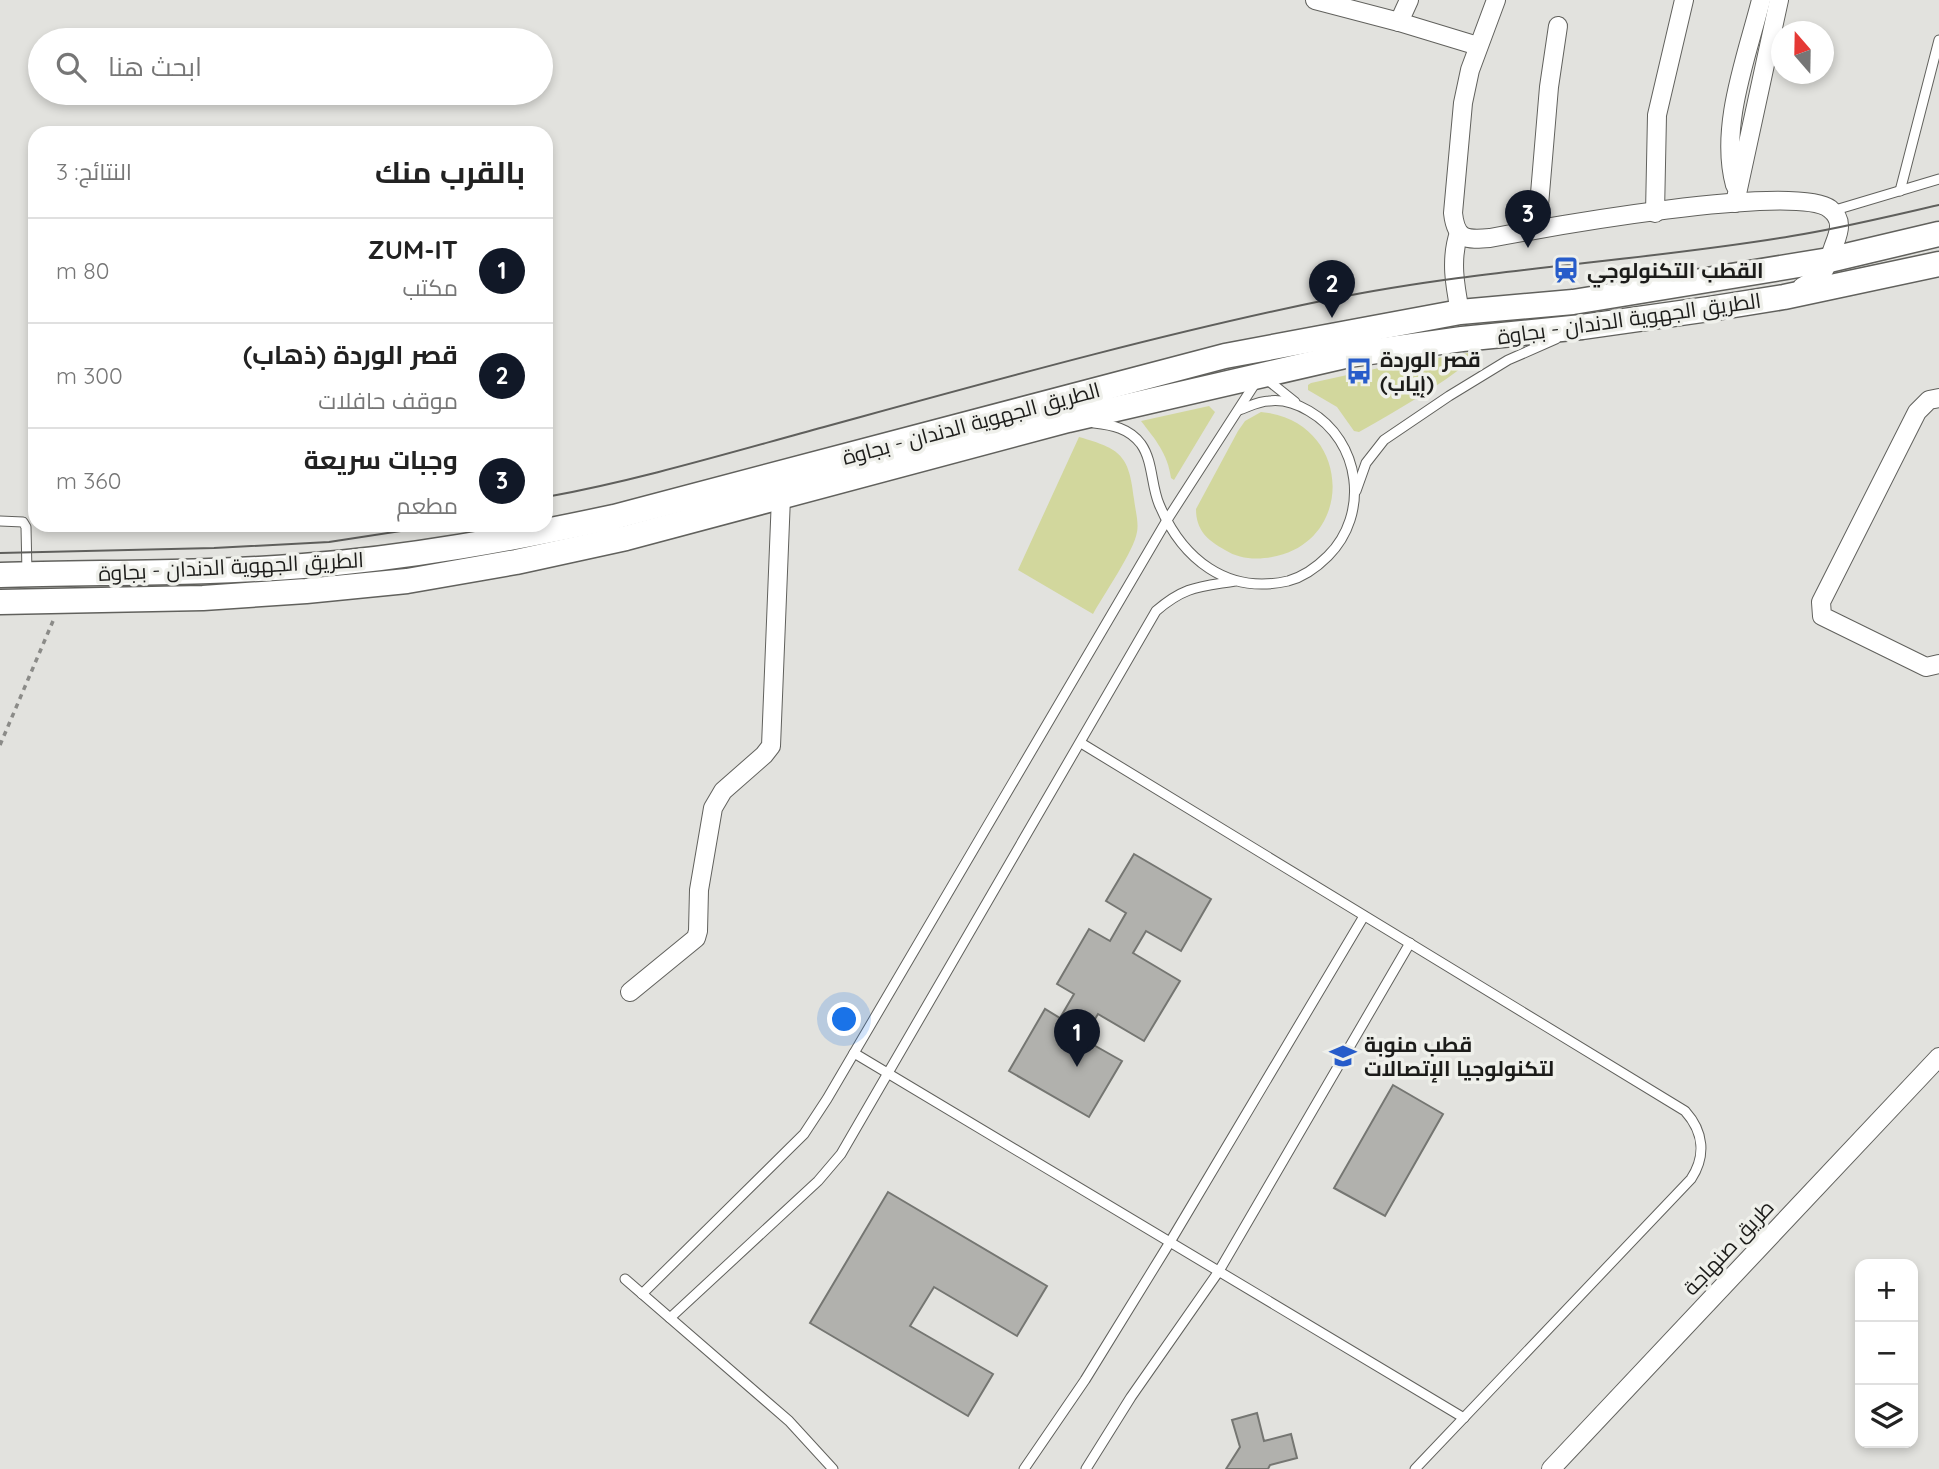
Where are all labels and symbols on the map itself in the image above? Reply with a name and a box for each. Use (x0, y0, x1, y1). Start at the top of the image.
north arrow (1771, 21, 1834, 84)
pin: 3 (1505, 190, 1551, 248)
station icon: القطب التكنولوجي (1551, 255, 1581, 285)
place label: القطب التكنولوجي (1587, 257, 1764, 288)
pin: 2 (1309, 260, 1355, 318)
street label: الطريق الجهوية الدندان - بجاوة (1496, 287, 1763, 350)
place label: قصر الوردة (إياب) (1380, 346, 1481, 398)
bus stop icon: قصر الوردة (إياب) (1344, 356, 1374, 386)
street label: الطريق الجهوية الدندان - بجاوة (839, 376, 1103, 471)
street label: الطريق الجهوية الدندان - بجاوة (98, 546, 364, 587)
your location (827, 1002, 861, 1036)
pin: 1 (1054, 1009, 1100, 1067)
place label: قطب منوبة لتكنولوجيا الإتصالات (1364, 1031, 1554, 1083)
school or university icon: قطب منوبة لتكنولوجيا الإتصالات (1328, 1041, 1358, 1071)
street label: طريق صنهاجة (1677, 1194, 1779, 1301)

